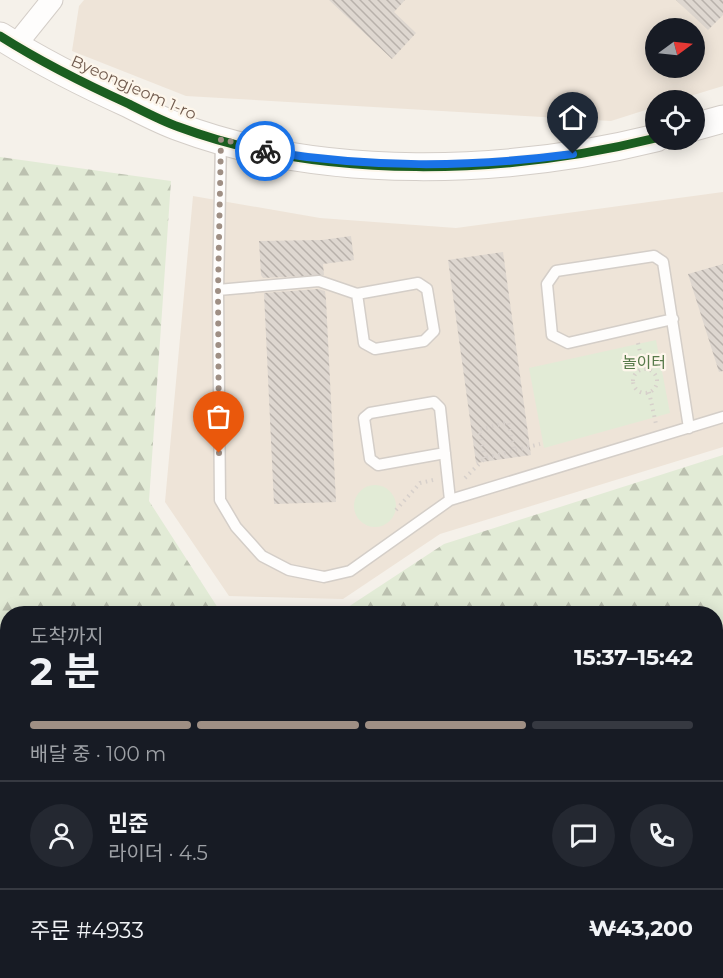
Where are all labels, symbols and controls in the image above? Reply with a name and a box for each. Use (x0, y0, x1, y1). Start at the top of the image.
north arrow (645, 18, 705, 78)
map controls (645, 18, 705, 150)
street label: Byeongjeom 1-ro (68, 51, 199, 124)
button: locate (645, 90, 705, 150)
pin (547, 92, 598, 154)
icon: home (556, 101, 589, 134)
courier (235, 121, 295, 181)
icon: bike (249, 135, 282, 168)
park label: 놀이터 (622, 353, 666, 372)
pin (193, 391, 244, 453)
icon: bag (202, 400, 235, 433)
text: 도착까지 (30, 624, 104, 648)
text: 15:37–15:42 (574, 644, 693, 671)
text: 2 분 (30, 647, 100, 695)
text: 배달 중 · 100 m (30, 742, 166, 766)
button: person (30, 804, 93, 867)
button: chat (552, 804, 615, 867)
button: phone (630, 804, 693, 867)
text: 민준 (108, 810, 148, 837)
text: 라이더 · 4.5 (108, 841, 208, 865)
text: ₩43,200 (589, 915, 693, 942)
text: 주문 #4933 (30, 917, 144, 944)

